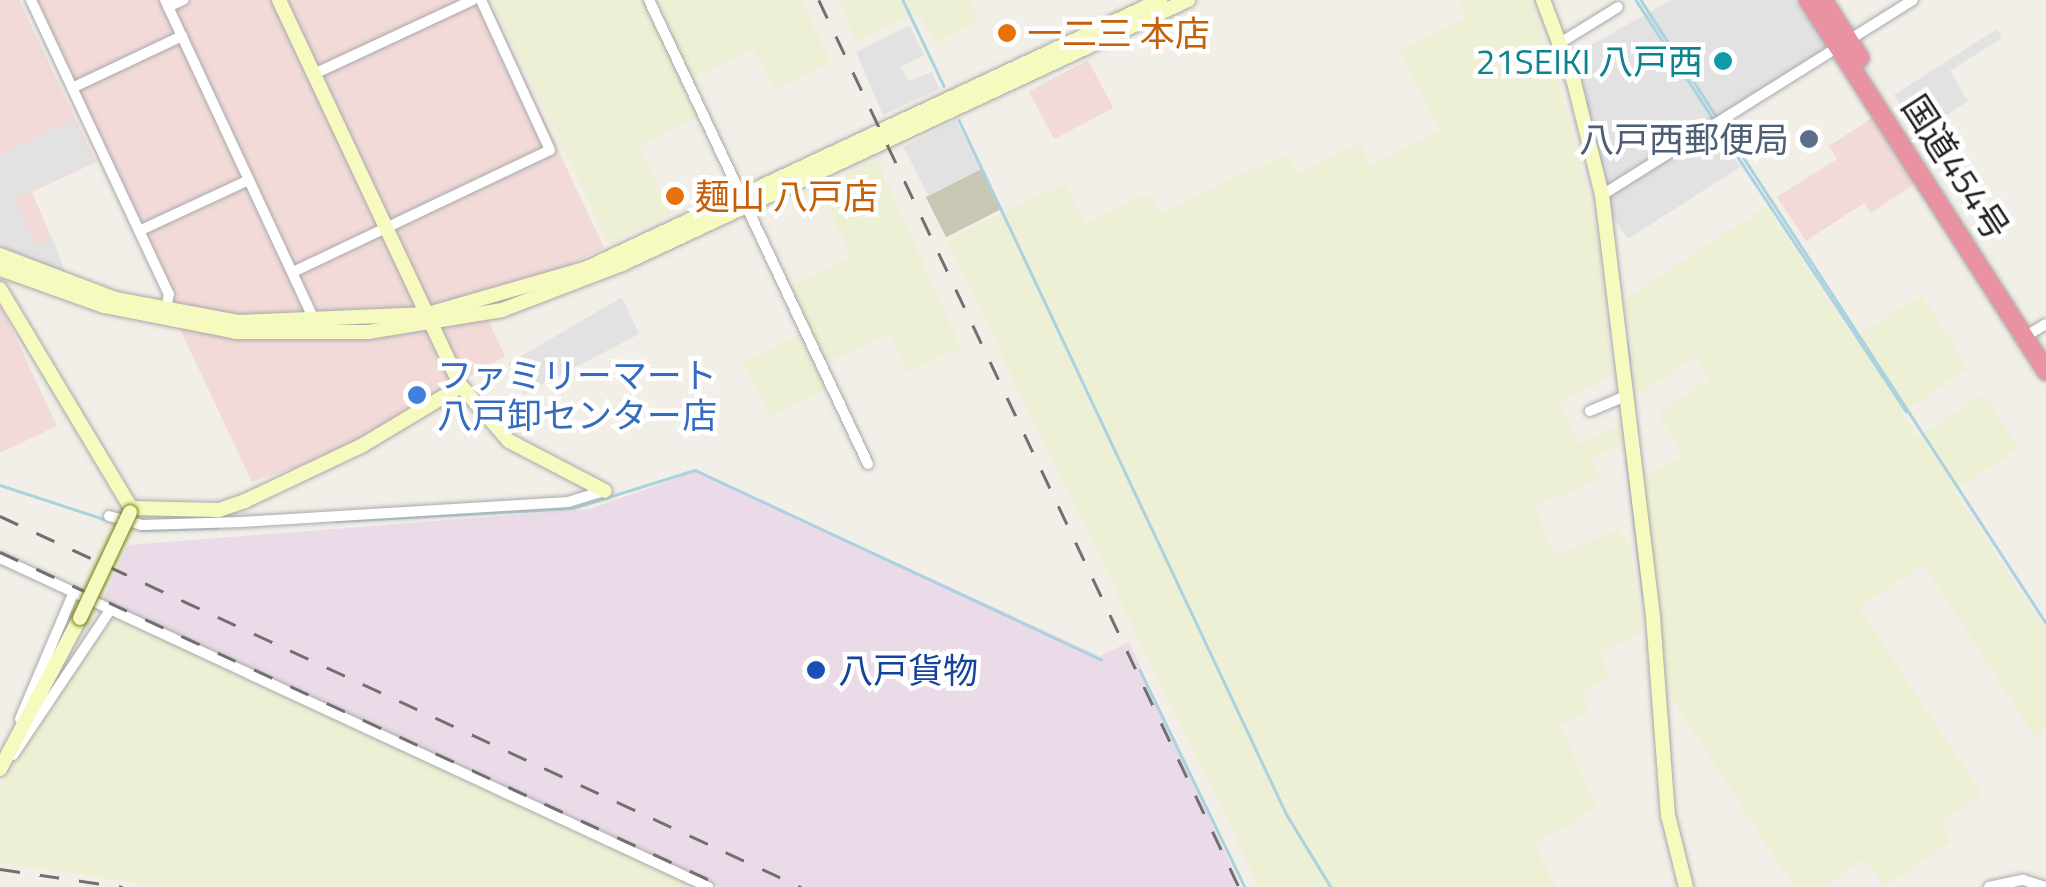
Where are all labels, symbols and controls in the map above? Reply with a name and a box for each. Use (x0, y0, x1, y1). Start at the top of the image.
place label: 一二三 本店 (1027, 12, 1210, 54)
marker: 一二三 本店 (996, 22, 1018, 44)
place label: 21SEIKI 八戸西 (1476, 40, 1703, 82)
marker: 21SEIKI 八戸西 (1712, 50, 1734, 72)
street label: 国道454号 (1894, 87, 2018, 247)
place label: 八戸西郵便局 (1579, 118, 1789, 160)
marker: 八戸西郵便局 (1798, 128, 1820, 150)
place label: 麺山 八戸店 (695, 175, 878, 217)
marker: 麺山 八戸店 (664, 185, 686, 207)
place label: ファミリーマート 八戸卸センター店 (437, 354, 717, 436)
marker: ファミリーマート 八戸卸センター店 (406, 384, 428, 406)
place label: 八戸貨物 (838, 649, 978, 691)
marker: 八戸貨物 (803, 657, 829, 683)

